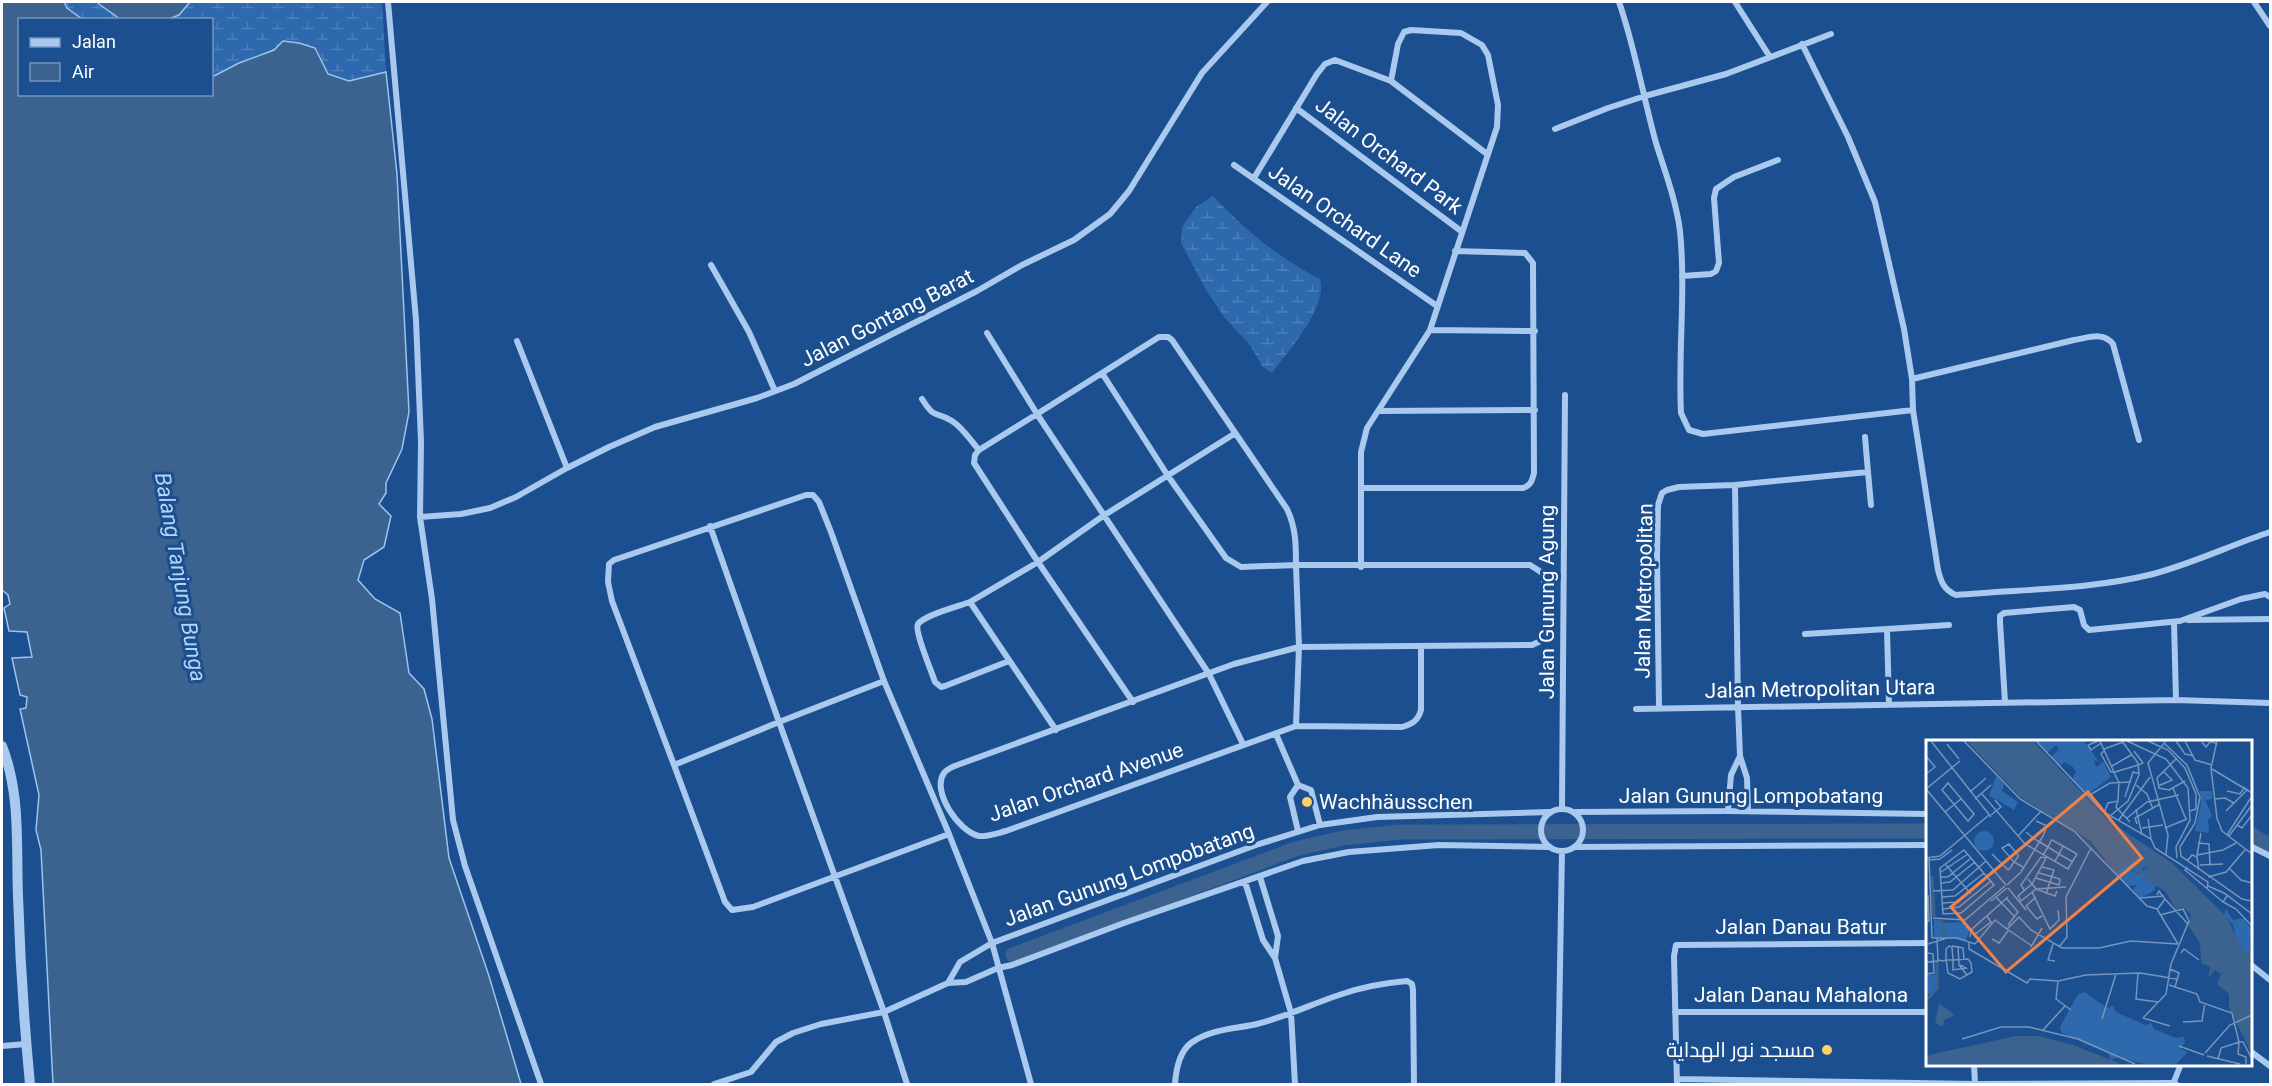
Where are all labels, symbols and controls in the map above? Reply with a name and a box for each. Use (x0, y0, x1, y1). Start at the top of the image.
legend (18, 18, 213, 96)
text: Jalan (72, 31, 116, 52)
text: Air (72, 61, 94, 82)
street label: Jalan Orchard Park (1311, 93, 1468, 219)
street label: Jalan Orchard Lane (1264, 159, 1426, 283)
street label: Jalan Gontang Barat (797, 264, 977, 372)
water label: Balang Tanjung Bunga (150, 471, 211, 684)
street label: Jalan Metropolitan (1630, 503, 1658, 679)
street label: Jalan Gunung Agung (1535, 505, 1559, 699)
street label: Jalan Metropolitan Utara (1704, 675, 1936, 703)
street label: Jalan Orchard Avenue (985, 737, 1187, 827)
inset map (1926, 740, 2251, 1065)
street label: Jalan Gunung Lompobatang (1619, 784, 1883, 808)
place label: Wachhäusschen (1319, 790, 1473, 814)
marker: Wachhäusschen (1300, 795, 1314, 809)
street label: Jalan Gunung Lompobatang (1001, 819, 1257, 931)
street label: Jalan Danau Batur (1715, 915, 1887, 939)
street label: Jalan Danau Mahalona (1694, 983, 1908, 1007)
place label: مسجد نور الهداية (1666, 1038, 1815, 1063)
marker: مسجد نور الهداية (1820, 1043, 1834, 1057)

